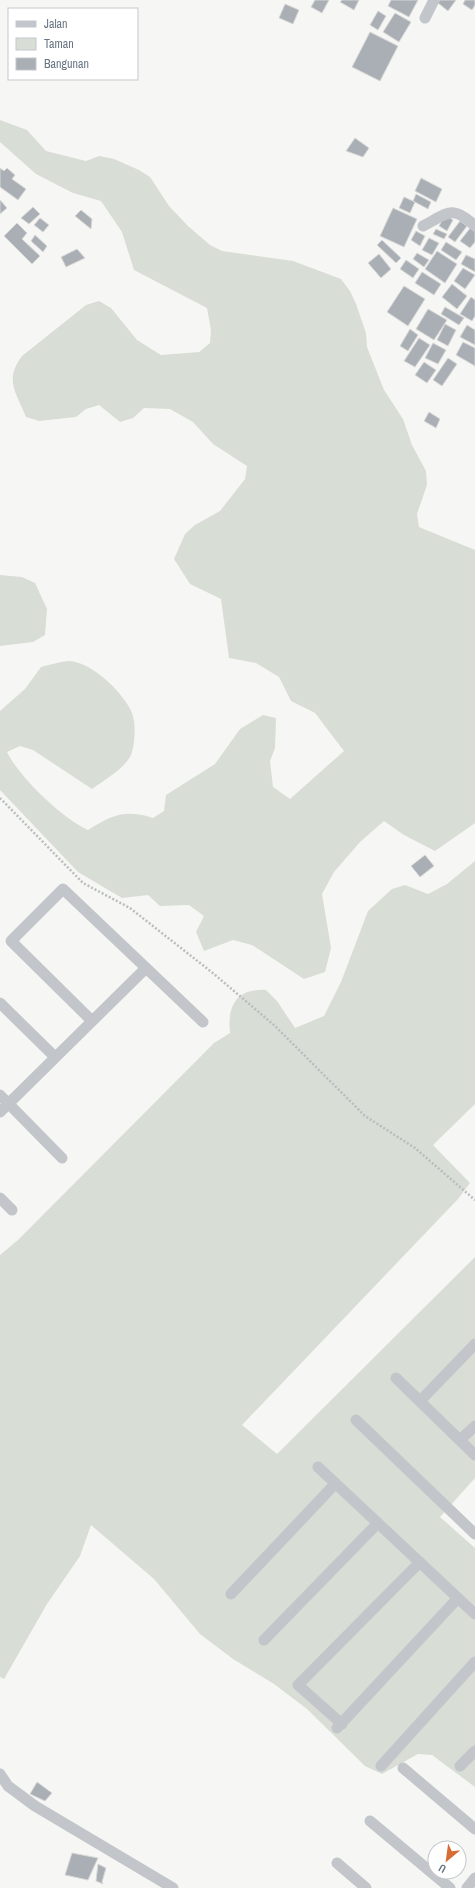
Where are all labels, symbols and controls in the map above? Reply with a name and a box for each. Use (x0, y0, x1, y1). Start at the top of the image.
legend (8, 8, 138, 80)
text: Jalan (44, 16, 68, 32)
text: Taman (44, 36, 74, 52)
text: Bangunan (44, 56, 89, 72)
north arrow (427, 1840, 467, 1880)
text: U (436, 1861, 448, 1876)

